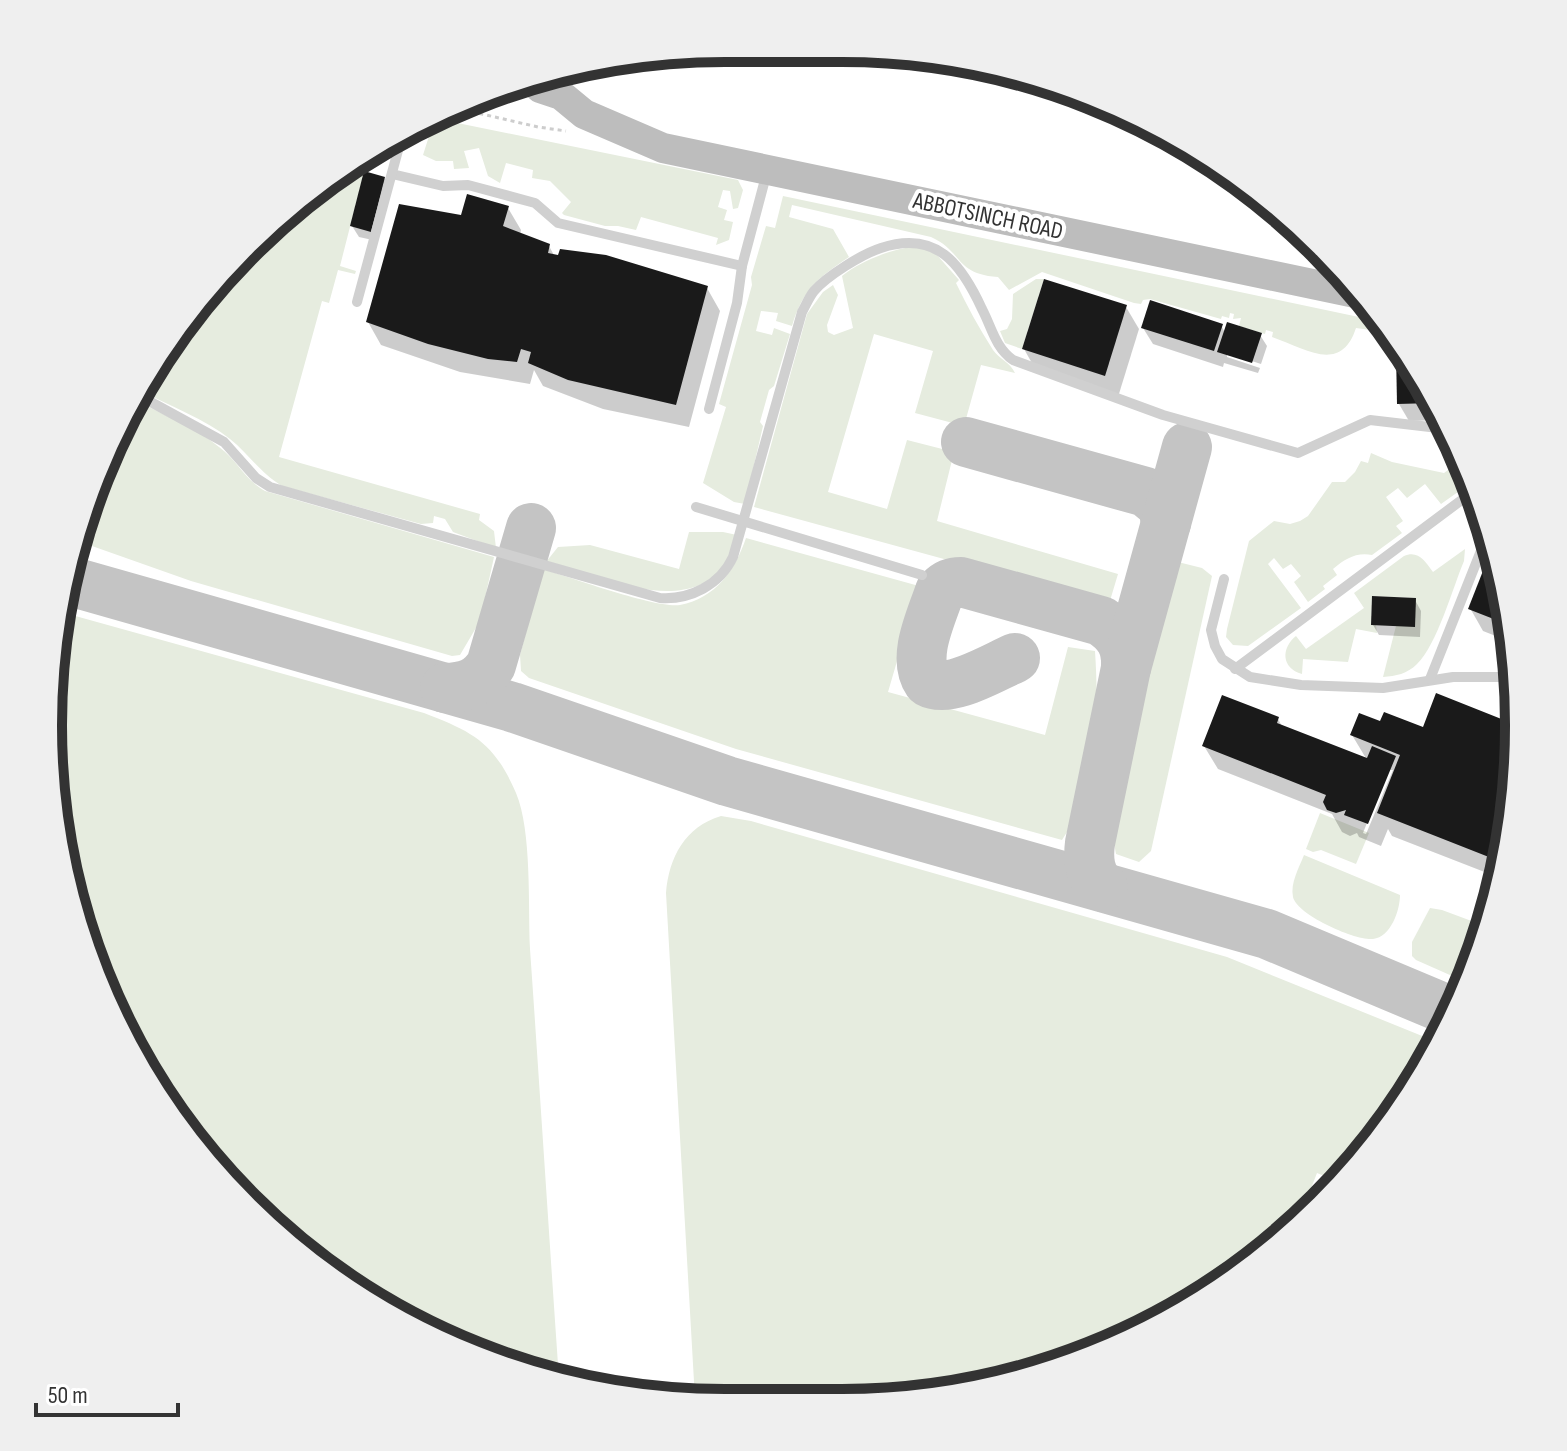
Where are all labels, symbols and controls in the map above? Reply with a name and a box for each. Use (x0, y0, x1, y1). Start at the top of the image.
street label: ABBOTSINCH ROAD (909, 186, 1066, 246)
scale bar (36, 1367, 178, 1417)
text: 50 m (48, 1381, 88, 1410)

